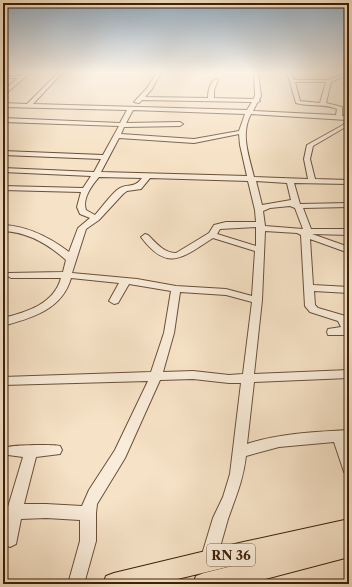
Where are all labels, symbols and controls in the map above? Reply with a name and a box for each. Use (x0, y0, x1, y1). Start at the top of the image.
road number: RN 36 (207, 544, 255, 566)

